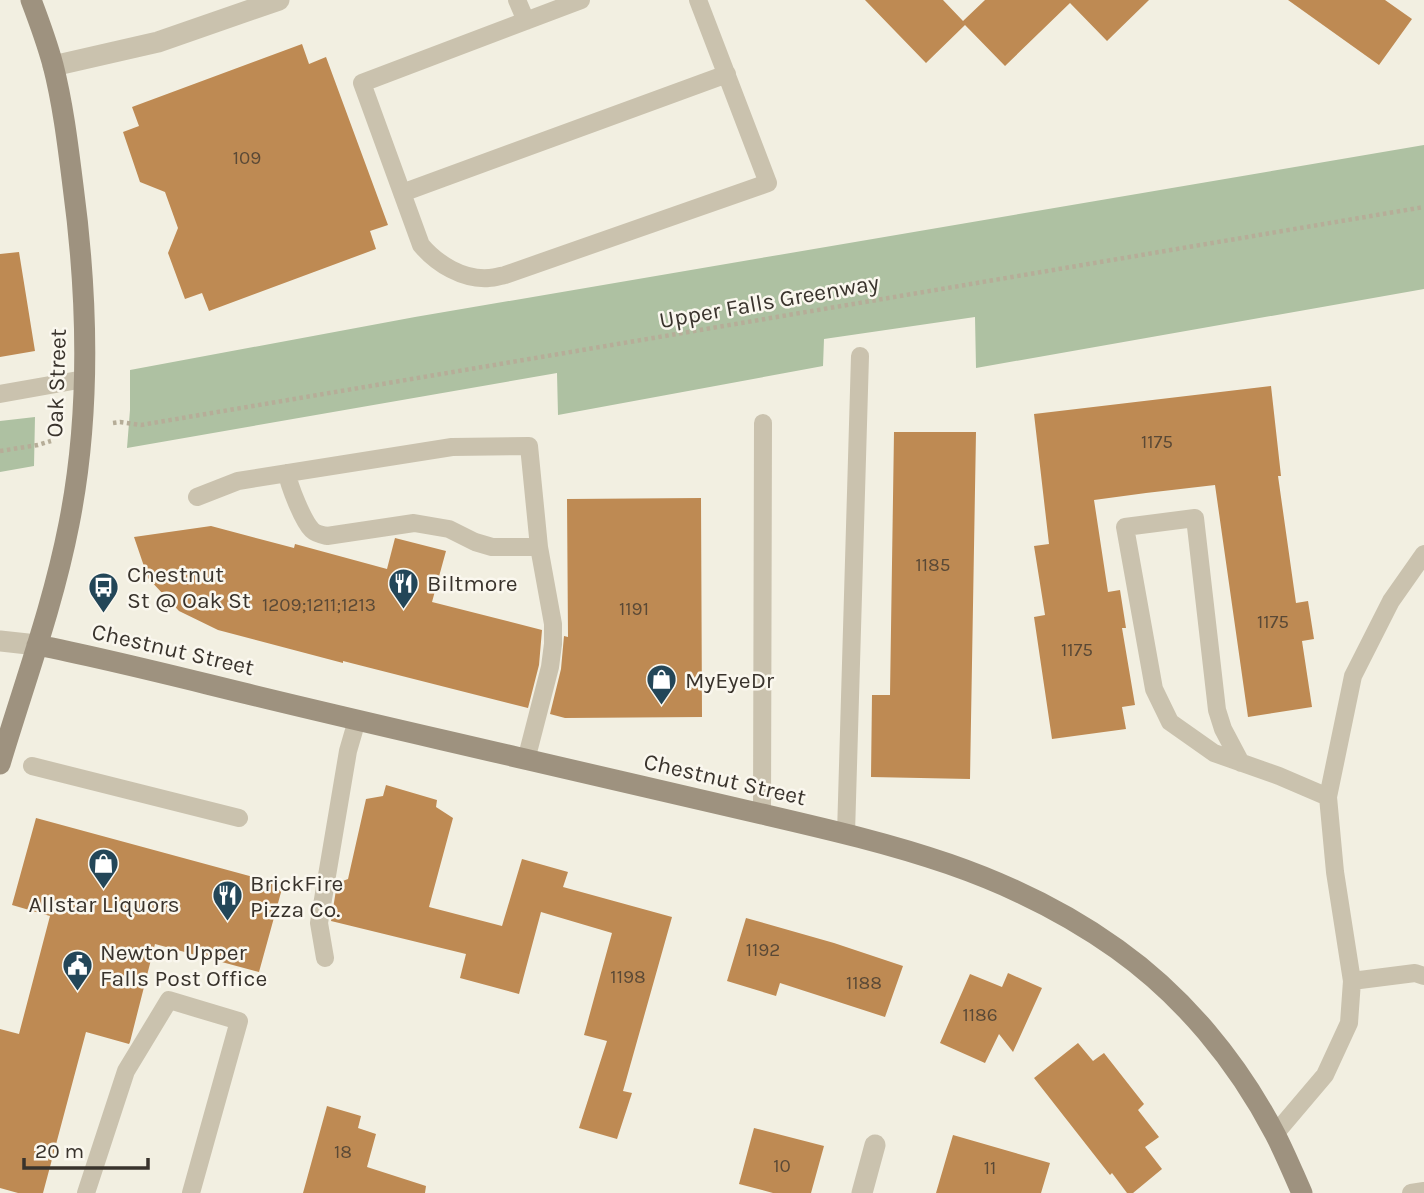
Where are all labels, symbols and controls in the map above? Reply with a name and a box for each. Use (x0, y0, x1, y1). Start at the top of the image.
house number: 109 (233, 147, 261, 169)
street label: Upper Falls Greenway (657, 269, 881, 334)
street label: Oak Street (41, 328, 72, 438)
house number: 1175 (1141, 431, 1173, 453)
house number: 1185 (916, 554, 950, 576)
place label: Chestnut St @ Oak St (127, 561, 251, 614)
restaurant icon: Biltmore (387, 566, 421, 610)
bus stop icon: Chestnut St @ Oak St (87, 570, 121, 614)
place label: Biltmore (427, 570, 517, 597)
house number: 1209;1211;1213 (262, 594, 376, 616)
house number: 1191 (619, 598, 649, 620)
house number: 1175 (1257, 611, 1289, 633)
street label: Chestnut Street (89, 618, 257, 681)
house number: 1175 (1061, 639, 1093, 661)
shop icon: MyEyeDr (645, 663, 679, 707)
place label: MyEyeDr (685, 667, 775, 694)
street label: Chestnut Street (641, 748, 809, 811)
shop icon: Allstar Liquors (87, 846, 121, 890)
place label: BrickFire Pizza Co. (250, 870, 343, 923)
restaurant icon: BrickFire Pizza Co. (210, 879, 244, 923)
place label: Allstar Liquors (28, 891, 180, 918)
place label: Newton Upper Falls Post Office (100, 939, 267, 992)
house number: 1192 (746, 939, 780, 961)
public building icon: Newton Upper Falls Post Office (60, 948, 94, 992)
house number: 1198 (610, 966, 646, 988)
house number: 1188 (846, 972, 882, 994)
house number: 1186 (962, 1004, 998, 1026)
scale bar (24, 1126, 149, 1170)
text: 20 m (35, 1139, 84, 1163)
house number: 18 (334, 1141, 352, 1163)
house number: 10 (773, 1155, 791, 1177)
house number: 11 (984, 1157, 996, 1179)

